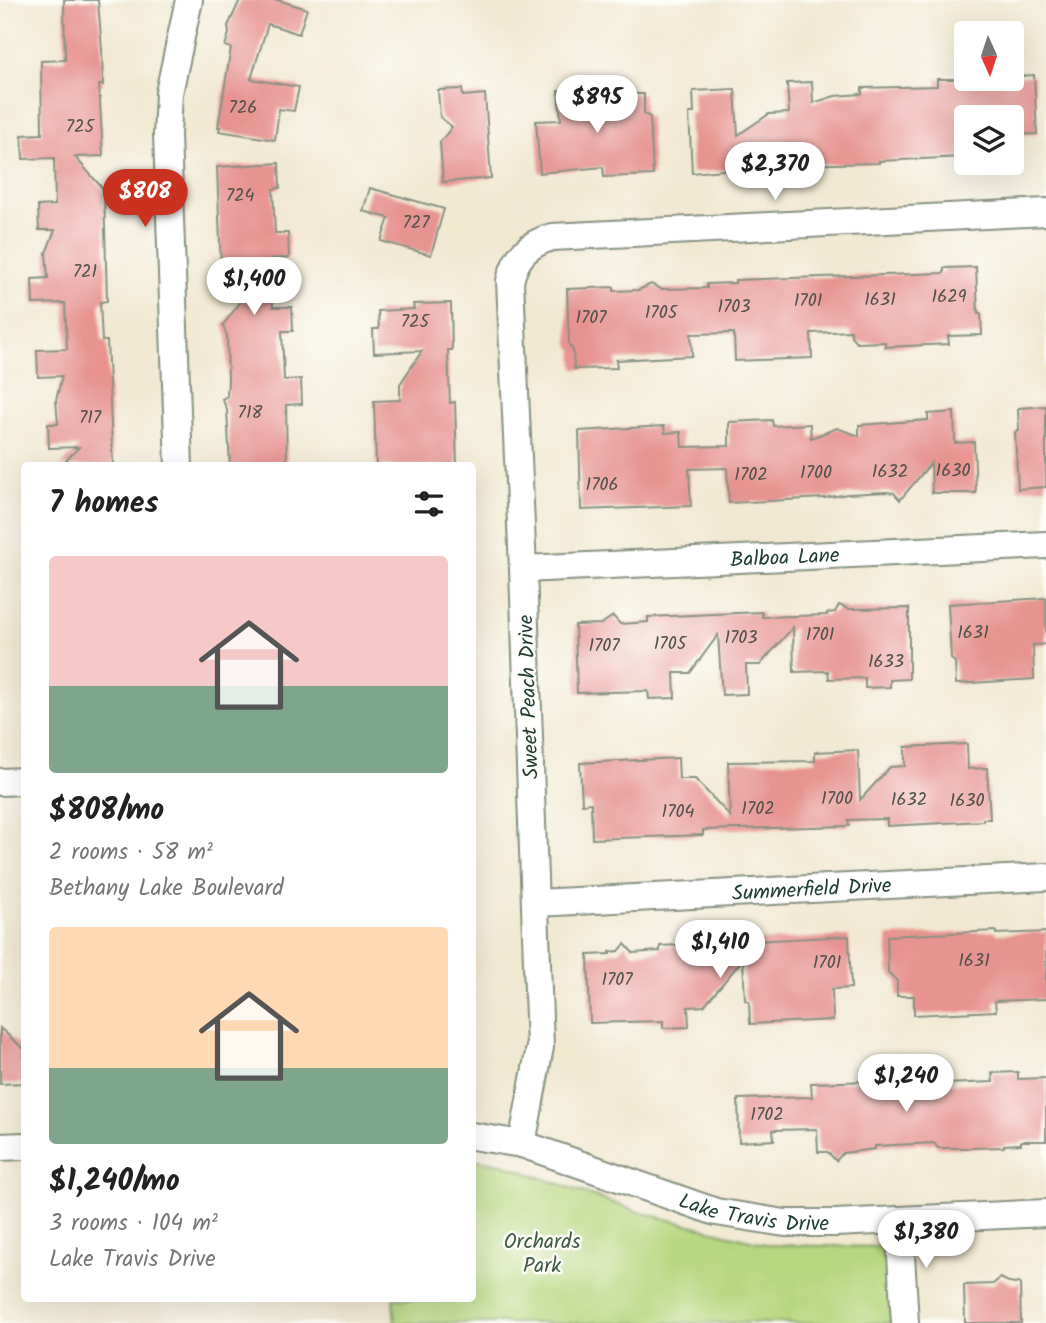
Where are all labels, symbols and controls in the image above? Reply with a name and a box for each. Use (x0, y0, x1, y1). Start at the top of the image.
north arrow (954, 21, 1024, 91)
map controls (954, 21, 1024, 175)
pin: $895 (556, 76, 638, 135)
text: $895 (572, 80, 622, 116)
house number: 726 (229, 94, 257, 123)
button: layers (954, 105, 1024, 175)
house number: 725 (66, 113, 96, 142)
pin: $2,370 (718, 142, 832, 202)
text: $2,370 (741, 147, 809, 183)
pin: $808 (104, 170, 186, 229)
text: $808 (119, 174, 171, 210)
house number: 724 (226, 182, 254, 211)
house number: 727 (402, 209, 430, 238)
house number: 721 (73, 258, 97, 287)
pin: $1,400 (197, 258, 311, 317)
text: $1,400 (223, 262, 285, 298)
house number: 1629 (932, 283, 967, 312)
house number: 1631 (864, 286, 896, 315)
house number: 1701 (794, 287, 822, 316)
house number: 1703 (717, 293, 751, 322)
house number: 1705 (645, 299, 679, 328)
house number: 1707 (575, 304, 607, 333)
house number: 725 (401, 308, 431, 337)
house number: 718 (238, 399, 263, 428)
house number: 717 (79, 404, 102, 433)
house number: 1630 (936, 457, 970, 486)
house number: 1632 (872, 458, 908, 487)
house number: 1700 (800, 459, 832, 488)
house number: 1702 (734, 461, 768, 490)
house number: 1706 (586, 471, 618, 500)
text: 7 homes (49, 480, 159, 528)
icon: filters (410, 485, 448, 523)
street label: Balboa Lane (729, 539, 841, 577)
icon: home (186, 602, 312, 728)
street label: Sweet Peach Drive (510, 614, 549, 780)
house number: 1631 (957, 619, 989, 648)
house number: 1701 (806, 621, 834, 650)
house number: 1703 (724, 624, 758, 653)
house number: 1705 (654, 630, 688, 659)
house number: 1707 (588, 632, 620, 661)
house number: 1633 (868, 648, 904, 677)
house number: 1700 (821, 785, 853, 814)
house number: 1632 (891, 786, 927, 815)
text: $808/mo (49, 787, 164, 835)
house number: 1630 (950, 787, 984, 816)
house number: 1702 (741, 795, 775, 824)
house number: 1704 (662, 798, 695, 827)
text: 2 rooms · 58 m² (49, 835, 213, 871)
street label: Summerfield Drive (731, 870, 893, 911)
text: Bethany Lake Boulevard (49, 871, 284, 907)
pin: $1,410 (663, 920, 777, 980)
text: $1,410 (691, 925, 749, 961)
house number: 1631 (958, 947, 990, 976)
house number: 1701 (813, 949, 841, 978)
house number: 1707 (601, 966, 633, 995)
icon: home (186, 973, 312, 1099)
pin: $1,240 (849, 1054, 963, 1114)
text: $1,240 (874, 1059, 938, 1095)
house number: 1702 (750, 1101, 784, 1130)
text: $1,240/mo (49, 1158, 180, 1206)
street label: Lake Travis Drive (674, 1185, 830, 1241)
text: 3 rooms · 104 m² (49, 1206, 218, 1242)
pin: $1,380 (869, 1210, 983, 1270)
text: $1,380 (894, 1215, 958, 1251)
park label: Orchards Park (504, 1226, 580, 1283)
text: Lake Travis Drive (49, 1242, 216, 1278)

